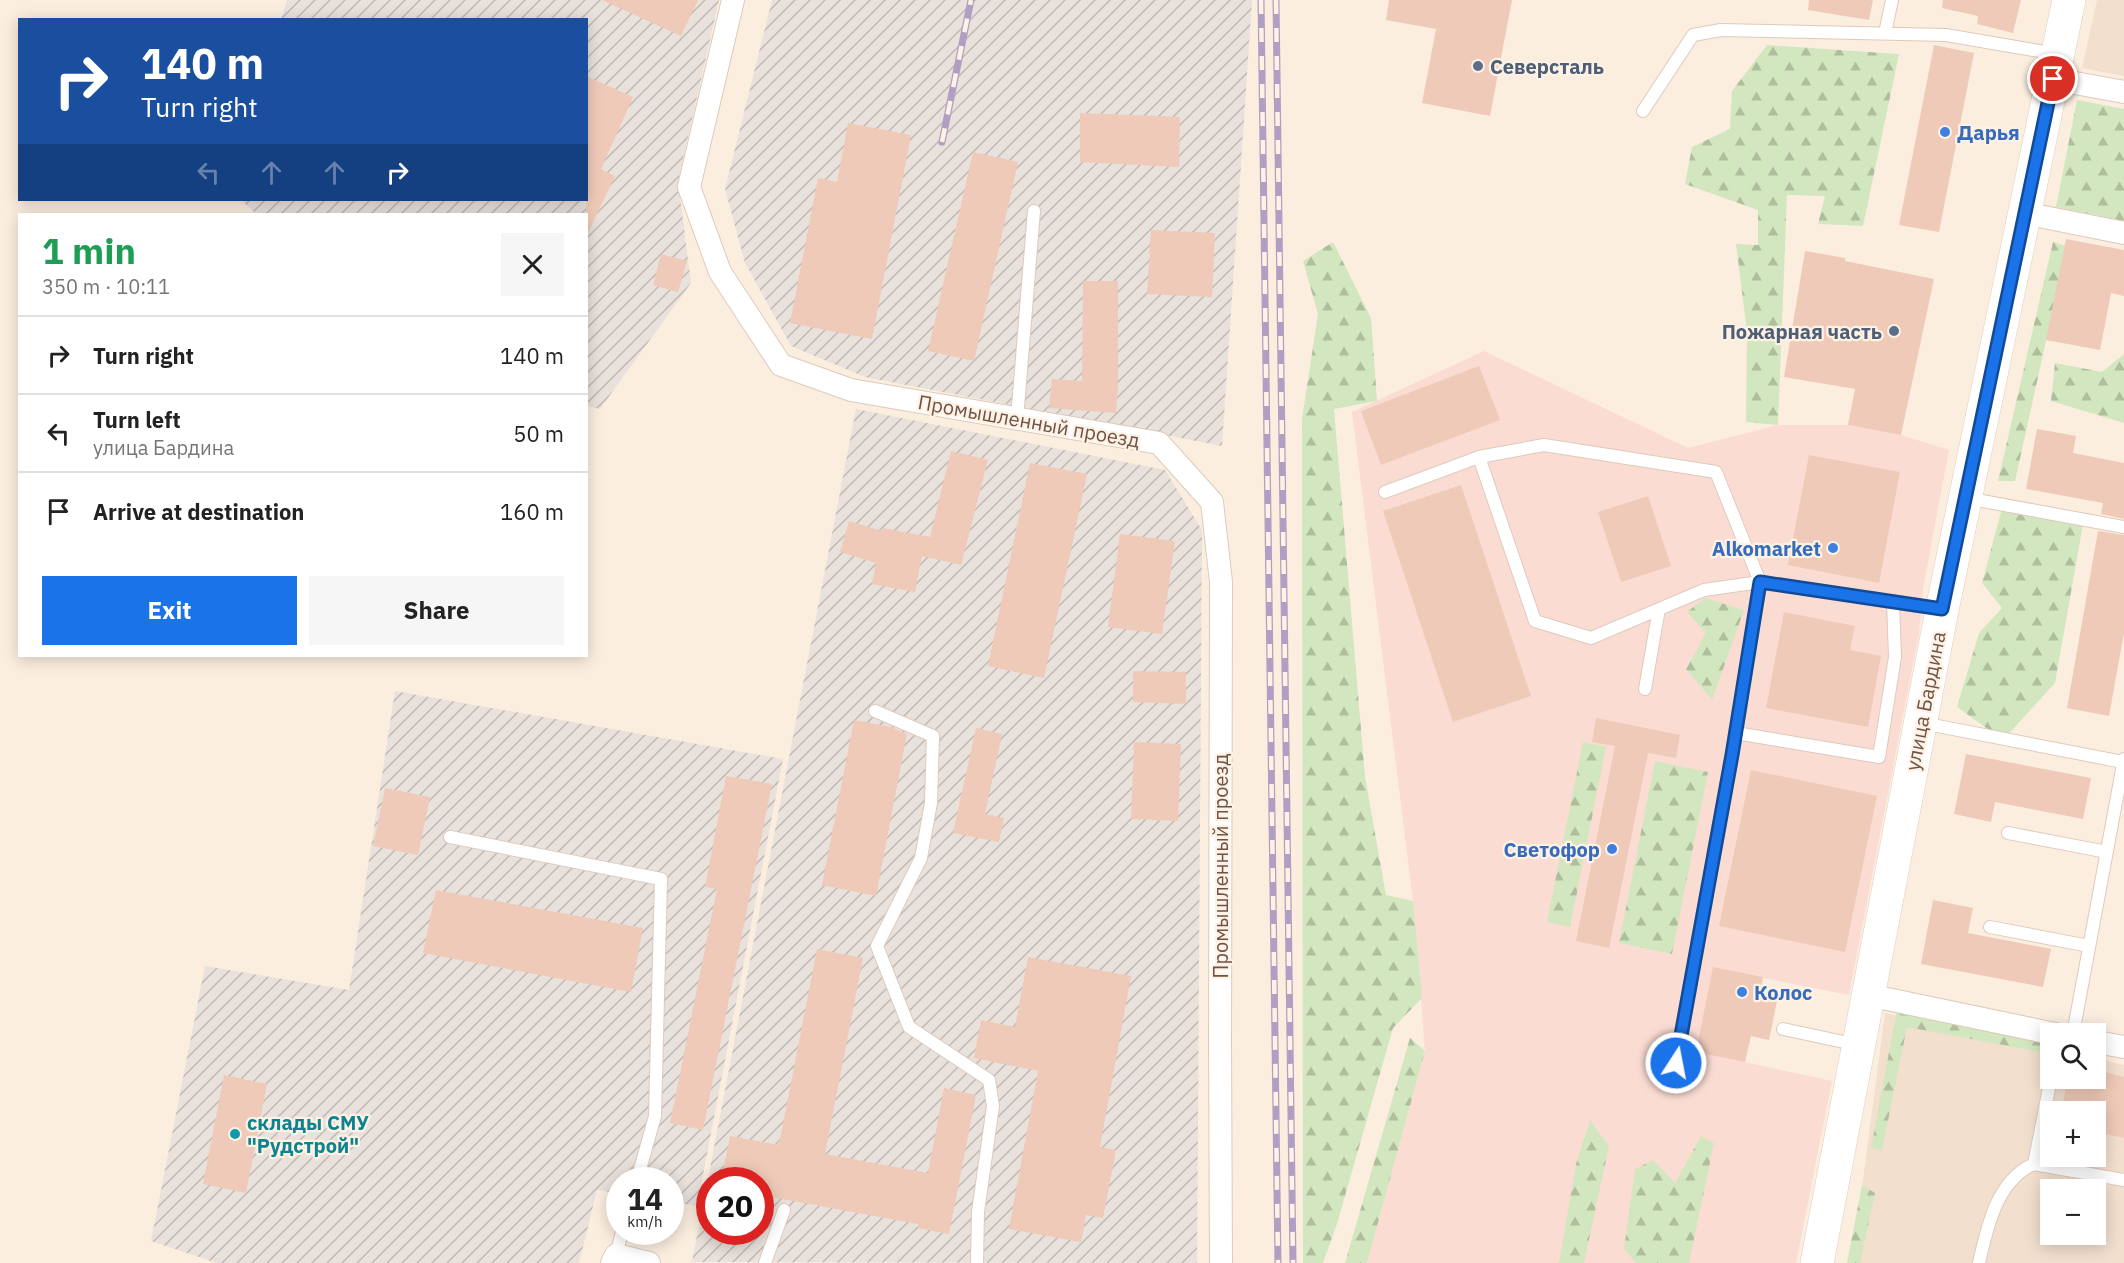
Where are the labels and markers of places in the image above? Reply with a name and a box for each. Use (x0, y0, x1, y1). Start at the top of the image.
place label: Северсталь (1490, 53, 1604, 80)
pin (2027, 53, 2078, 104)
marker: Северсталь (1471, 59, 1485, 73)
place label: Дарья (1957, 119, 2020, 146)
marker: Дарья (1938, 125, 1952, 139)
place label: Пожарная часть (1722, 318, 1882, 345)
marker: Пожарная часть (1887, 324, 1901, 338)
place label: Alkomarket (1712, 535, 1821, 562)
marker: Alkomarket (1826, 541, 1840, 555)
place label: Светофор (1504, 836, 1600, 863)
marker: Светофор (1605, 842, 1619, 856)
place label: Колос (1754, 979, 1812, 1006)
marker: Колос (1735, 985, 1749, 999)
place label: склады СМУ "Рудстрой" (247, 1109, 369, 1159)
marker: склады СМУ "Рудстрой" (228, 1127, 242, 1141)

